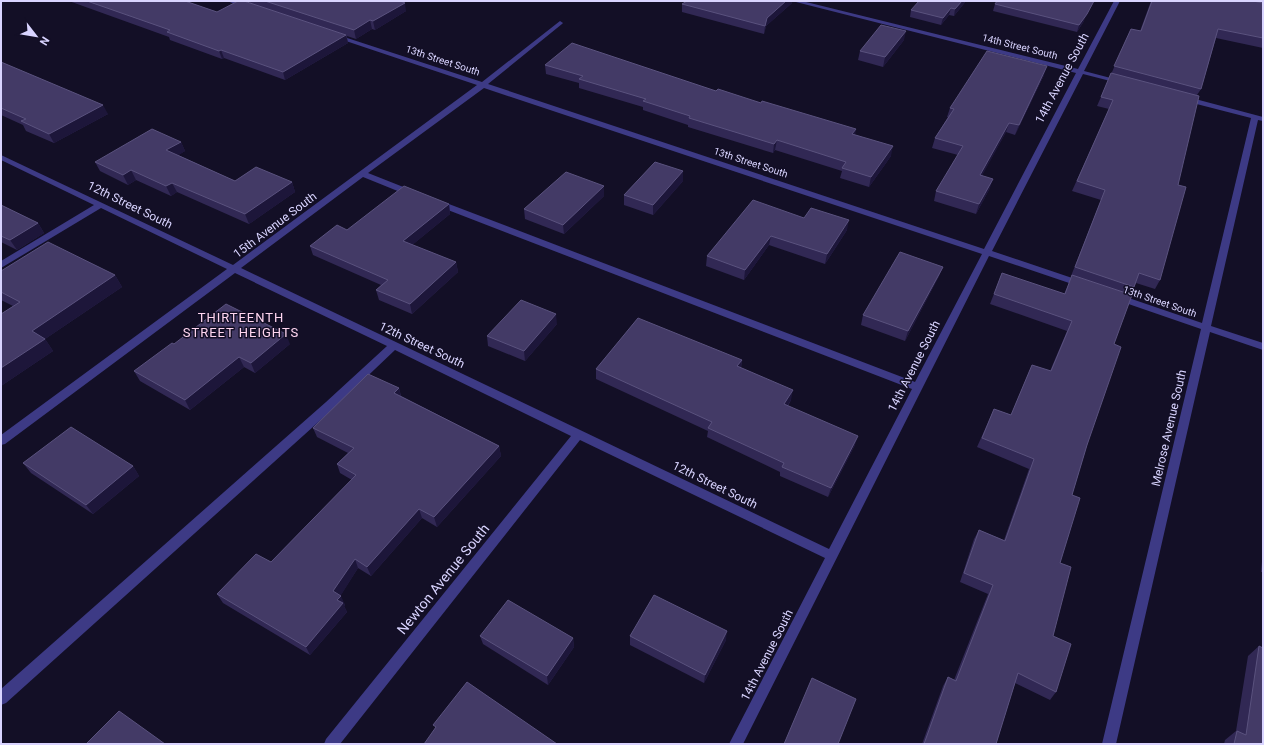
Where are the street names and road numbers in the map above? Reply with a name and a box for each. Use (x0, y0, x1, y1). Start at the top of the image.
street label: 14th Avenue South (1032, 30, 1092, 126)
street label: 14th Street South (981, 32, 1059, 61)
street label: 13th Street South (404, 43, 481, 78)
street label: 13th Street South (712, 145, 789, 180)
street label: 12th Street South (85, 178, 175, 232)
street label: 15th Avenue South (231, 189, 319, 261)
street label: 13th Street South (1122, 284, 1198, 319)
street label: 14th Avenue South (885, 318, 943, 414)
street label: 12th Street South (377, 319, 467, 371)
street label: Melrose Avenue South (1149, 368, 1189, 488)
street label: 12th Street South (670, 458, 760, 512)
street label: Newton Avenue South (394, 521, 492, 637)
street label: 14th Avenue South (738, 607, 796, 703)

